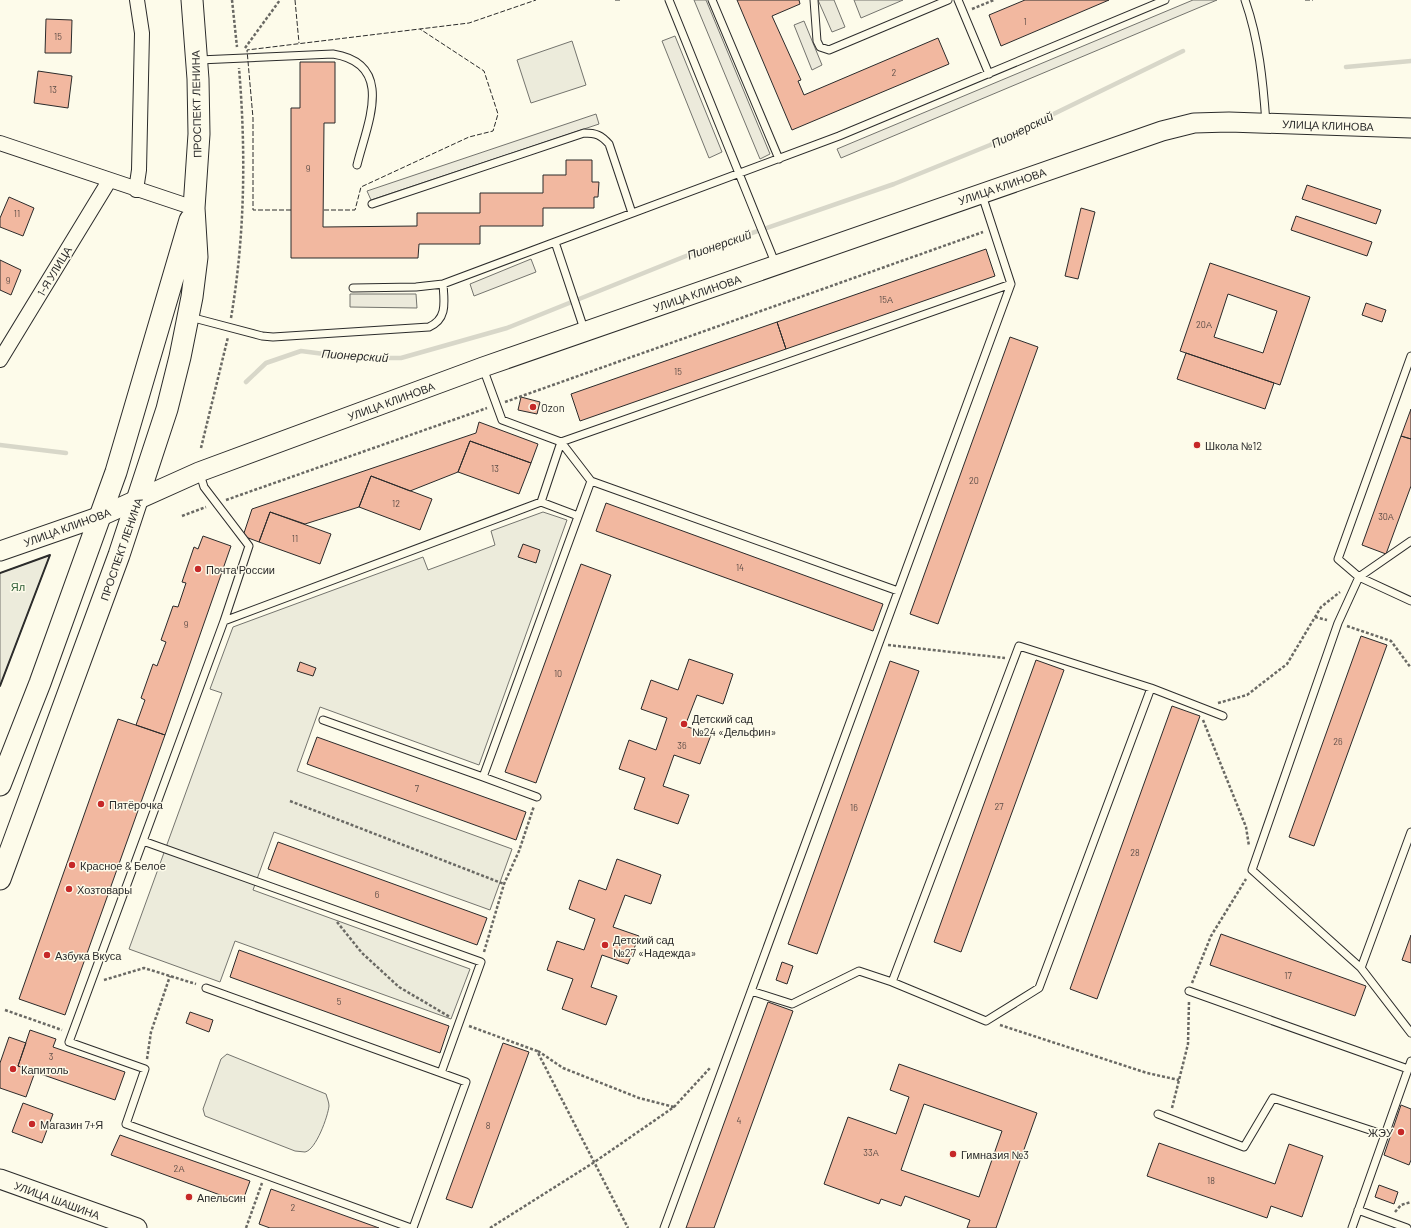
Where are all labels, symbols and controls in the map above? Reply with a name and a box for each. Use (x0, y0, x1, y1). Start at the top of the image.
house number: 1 (1023, 16, 1027, 27)
house number: 15 (54, 31, 62, 42)
street label: ПРОСПЕКТ ЛЕНИНА (189, 49, 203, 158)
house number: 2 (892, 67, 897, 78)
house number: 13 (49, 84, 57, 95)
water label: Пионерский (989, 108, 1056, 151)
street label: УЛИЦА КЛИНОВА (1282, 117, 1375, 133)
house number: 9 (306, 163, 311, 174)
street label: УЛИЦА КЛИНОВА (957, 165, 1048, 207)
house number: 11 (14, 208, 20, 219)
water label: Пионерский (685, 226, 754, 262)
street label: 1-Я УЛИЦА (34, 243, 74, 298)
street label: УЛИЦА КЛИНОВА (652, 272, 743, 314)
house number: 9 (6, 275, 11, 286)
house number: 15А (879, 294, 893, 305)
house number: 20А (1196, 319, 1212, 330)
water label: Пионерский (321, 346, 389, 365)
house number: 15 (674, 366, 682, 377)
street label: УЛИЦА КЛИНОВА (346, 379, 437, 423)
place label: Ozon (541, 401, 565, 414)
marker: Ozon (528, 402, 538, 412)
place label: Школа №12 (1205, 439, 1262, 452)
marker: Школа №12 (1192, 440, 1202, 450)
house number: 13 (491, 463, 499, 474)
house number: 20 (969, 475, 979, 486)
street label: ПРОСПЕКТ ЛЕНИНА (97, 495, 145, 602)
house number: 12 (392, 498, 400, 509)
street label: УЛИЦА КЛИНОВА (22, 505, 113, 549)
house number: 30А (1378, 511, 1394, 522)
house number: 11 (292, 533, 298, 544)
house number: 14 (736, 562, 744, 573)
place label: Почта России (206, 563, 275, 576)
marker: Почта России (193, 564, 203, 574)
park label: Ял (11, 580, 25, 593)
house number: 9 (184, 619, 189, 630)
house number: 10 (554, 668, 562, 679)
place label: Детский сад №24 «Дельфин» (692, 712, 777, 738)
marker: Детский сад №24 «Дельфин» (679, 719, 689, 729)
house number: 26 (1333, 736, 1343, 747)
house number: 36 (677, 740, 687, 751)
house number: 7 (415, 783, 420, 794)
place label: Пятёрочка (109, 798, 164, 811)
marker: Пятёрочка (96, 799, 106, 809)
house number: 27 (994, 801, 1004, 812)
house number: 16 (850, 802, 858, 813)
house number: 28 (1130, 847, 1140, 858)
place label: Красное & Белое (80, 859, 166, 872)
marker: Красное & Белое (67, 860, 77, 870)
place label: Хозтовары (77, 883, 132, 896)
marker: Хозтовары (64, 884, 74, 894)
house number: 6 (375, 889, 380, 900)
place label: Детский сад №27 «Надежда» (613, 933, 696, 959)
marker: Детский сад №27 «Надежда» (600, 940, 610, 950)
place label: Азбука Вкуса (55, 949, 122, 962)
marker: Азбука Вкуса (42, 950, 52, 960)
house number: 17 (1284, 970, 1292, 981)
house number: 5 (337, 996, 342, 1007)
house number: 3 (49, 1051, 54, 1062)
place label: Капитоль (21, 1063, 69, 1076)
marker: Капитоль (8, 1064, 18, 1074)
house number: 4 (737, 1115, 742, 1126)
place label: Магазин 7+Я (40, 1118, 103, 1131)
marker: Магазин 7+Я (27, 1119, 37, 1129)
house number: 8 (486, 1120, 491, 1131)
place label: ЖЭУ (1368, 1126, 1394, 1139)
marker: ЖЭУ (1396, 1127, 1406, 1137)
house number: 33А (863, 1147, 879, 1158)
place label: Гимназия №3 (961, 1148, 1029, 1161)
marker: Гимназия №3 (948, 1149, 958, 1159)
house number: 2А (174, 1163, 184, 1174)
house number: 18 (1207, 1175, 1215, 1186)
street label: УЛИЦА ШАШИНА (12, 1178, 102, 1222)
place label: Апельсин (197, 1191, 246, 1204)
marker: Апельсин (184, 1192, 194, 1202)
house number: 2 (291, 1202, 296, 1213)

